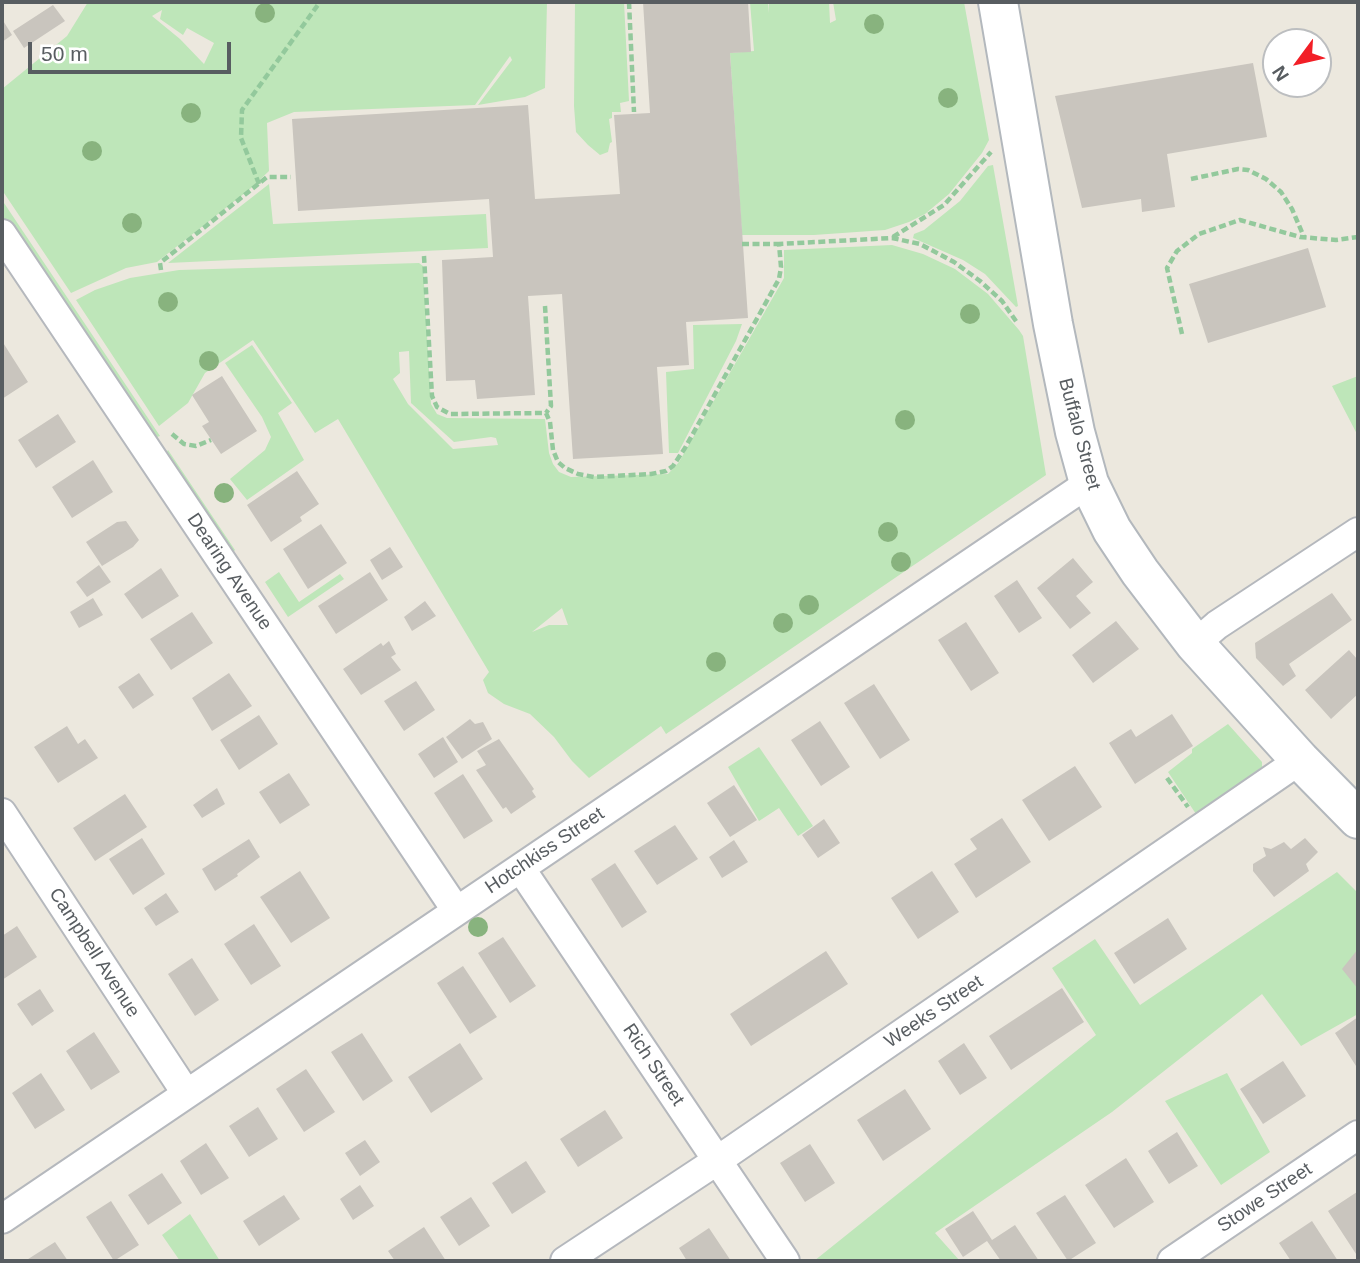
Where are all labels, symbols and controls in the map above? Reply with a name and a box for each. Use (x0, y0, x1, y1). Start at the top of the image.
scale bar (32, 28, 234, 72)
north arrow (1262, 28, 1332, 98)
text: 50 m (41, 42, 88, 65)
text: N (1268, 62, 1293, 85)
street label: Buffalo Street (1053, 376, 1105, 492)
street label: Dearing Avenue (182, 509, 276, 635)
street label: Hotchkiss Street (481, 803, 609, 899)
street label: Campbell Avenue (44, 884, 144, 1022)
street label: Weeks Street (880, 971, 988, 1053)
street label: Rich Street (617, 1020, 689, 1110)
street label: Stowe Street (1214, 1158, 1316, 1238)

